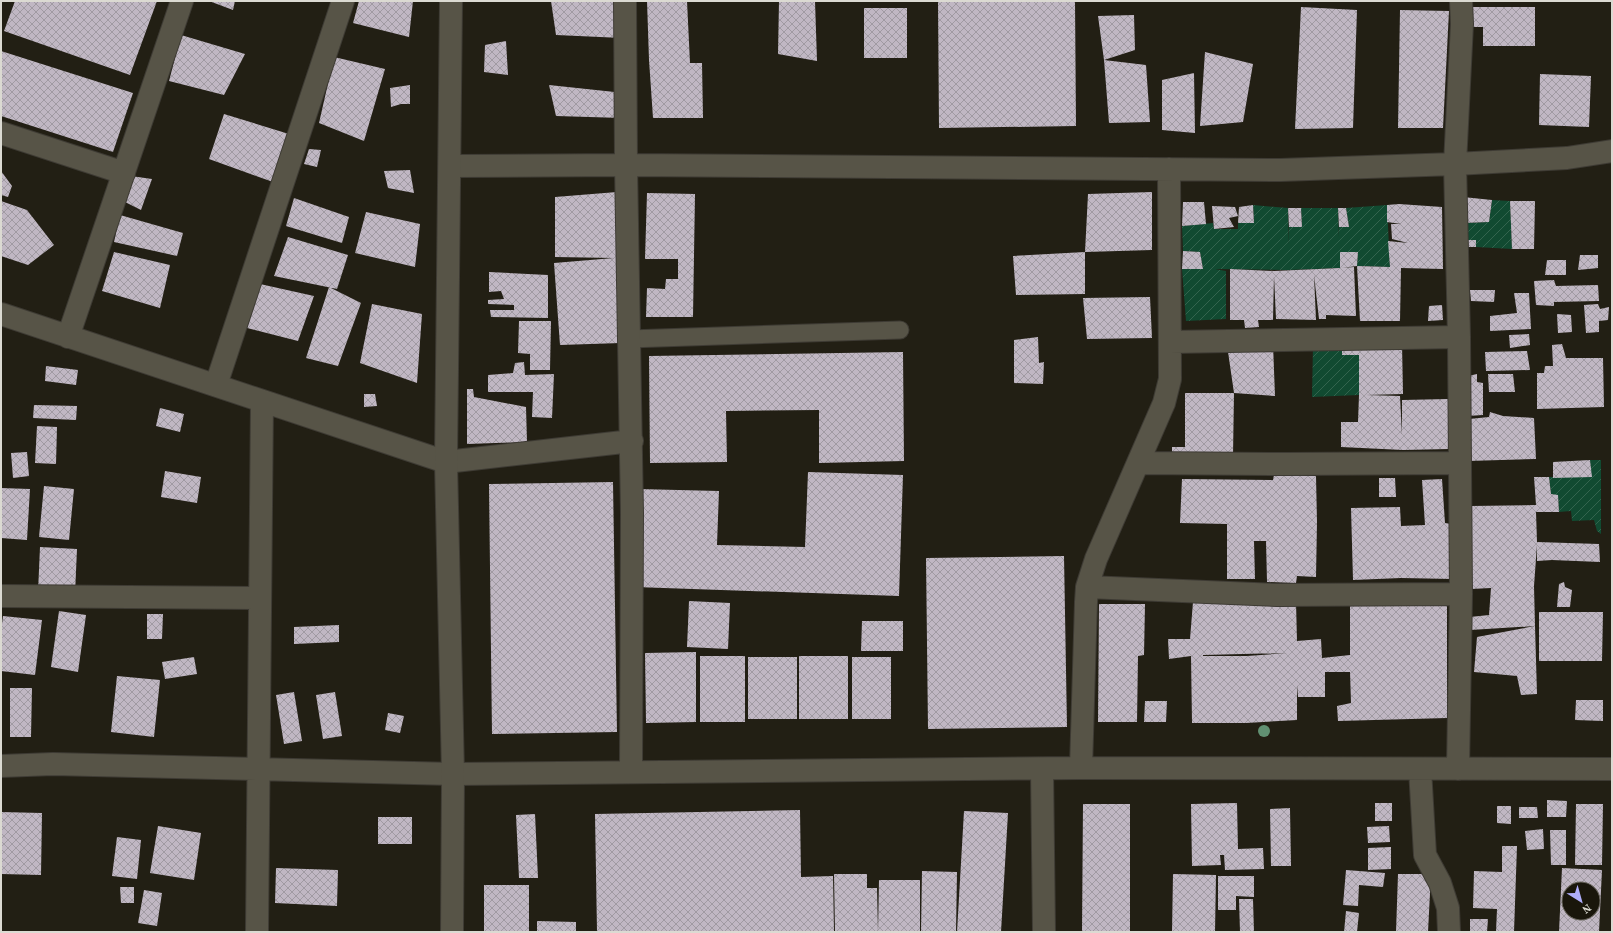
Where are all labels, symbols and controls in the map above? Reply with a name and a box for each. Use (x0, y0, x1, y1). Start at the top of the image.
north arrow (1561, 881, 1601, 921)
text: N (1579, 900, 1594, 917)

